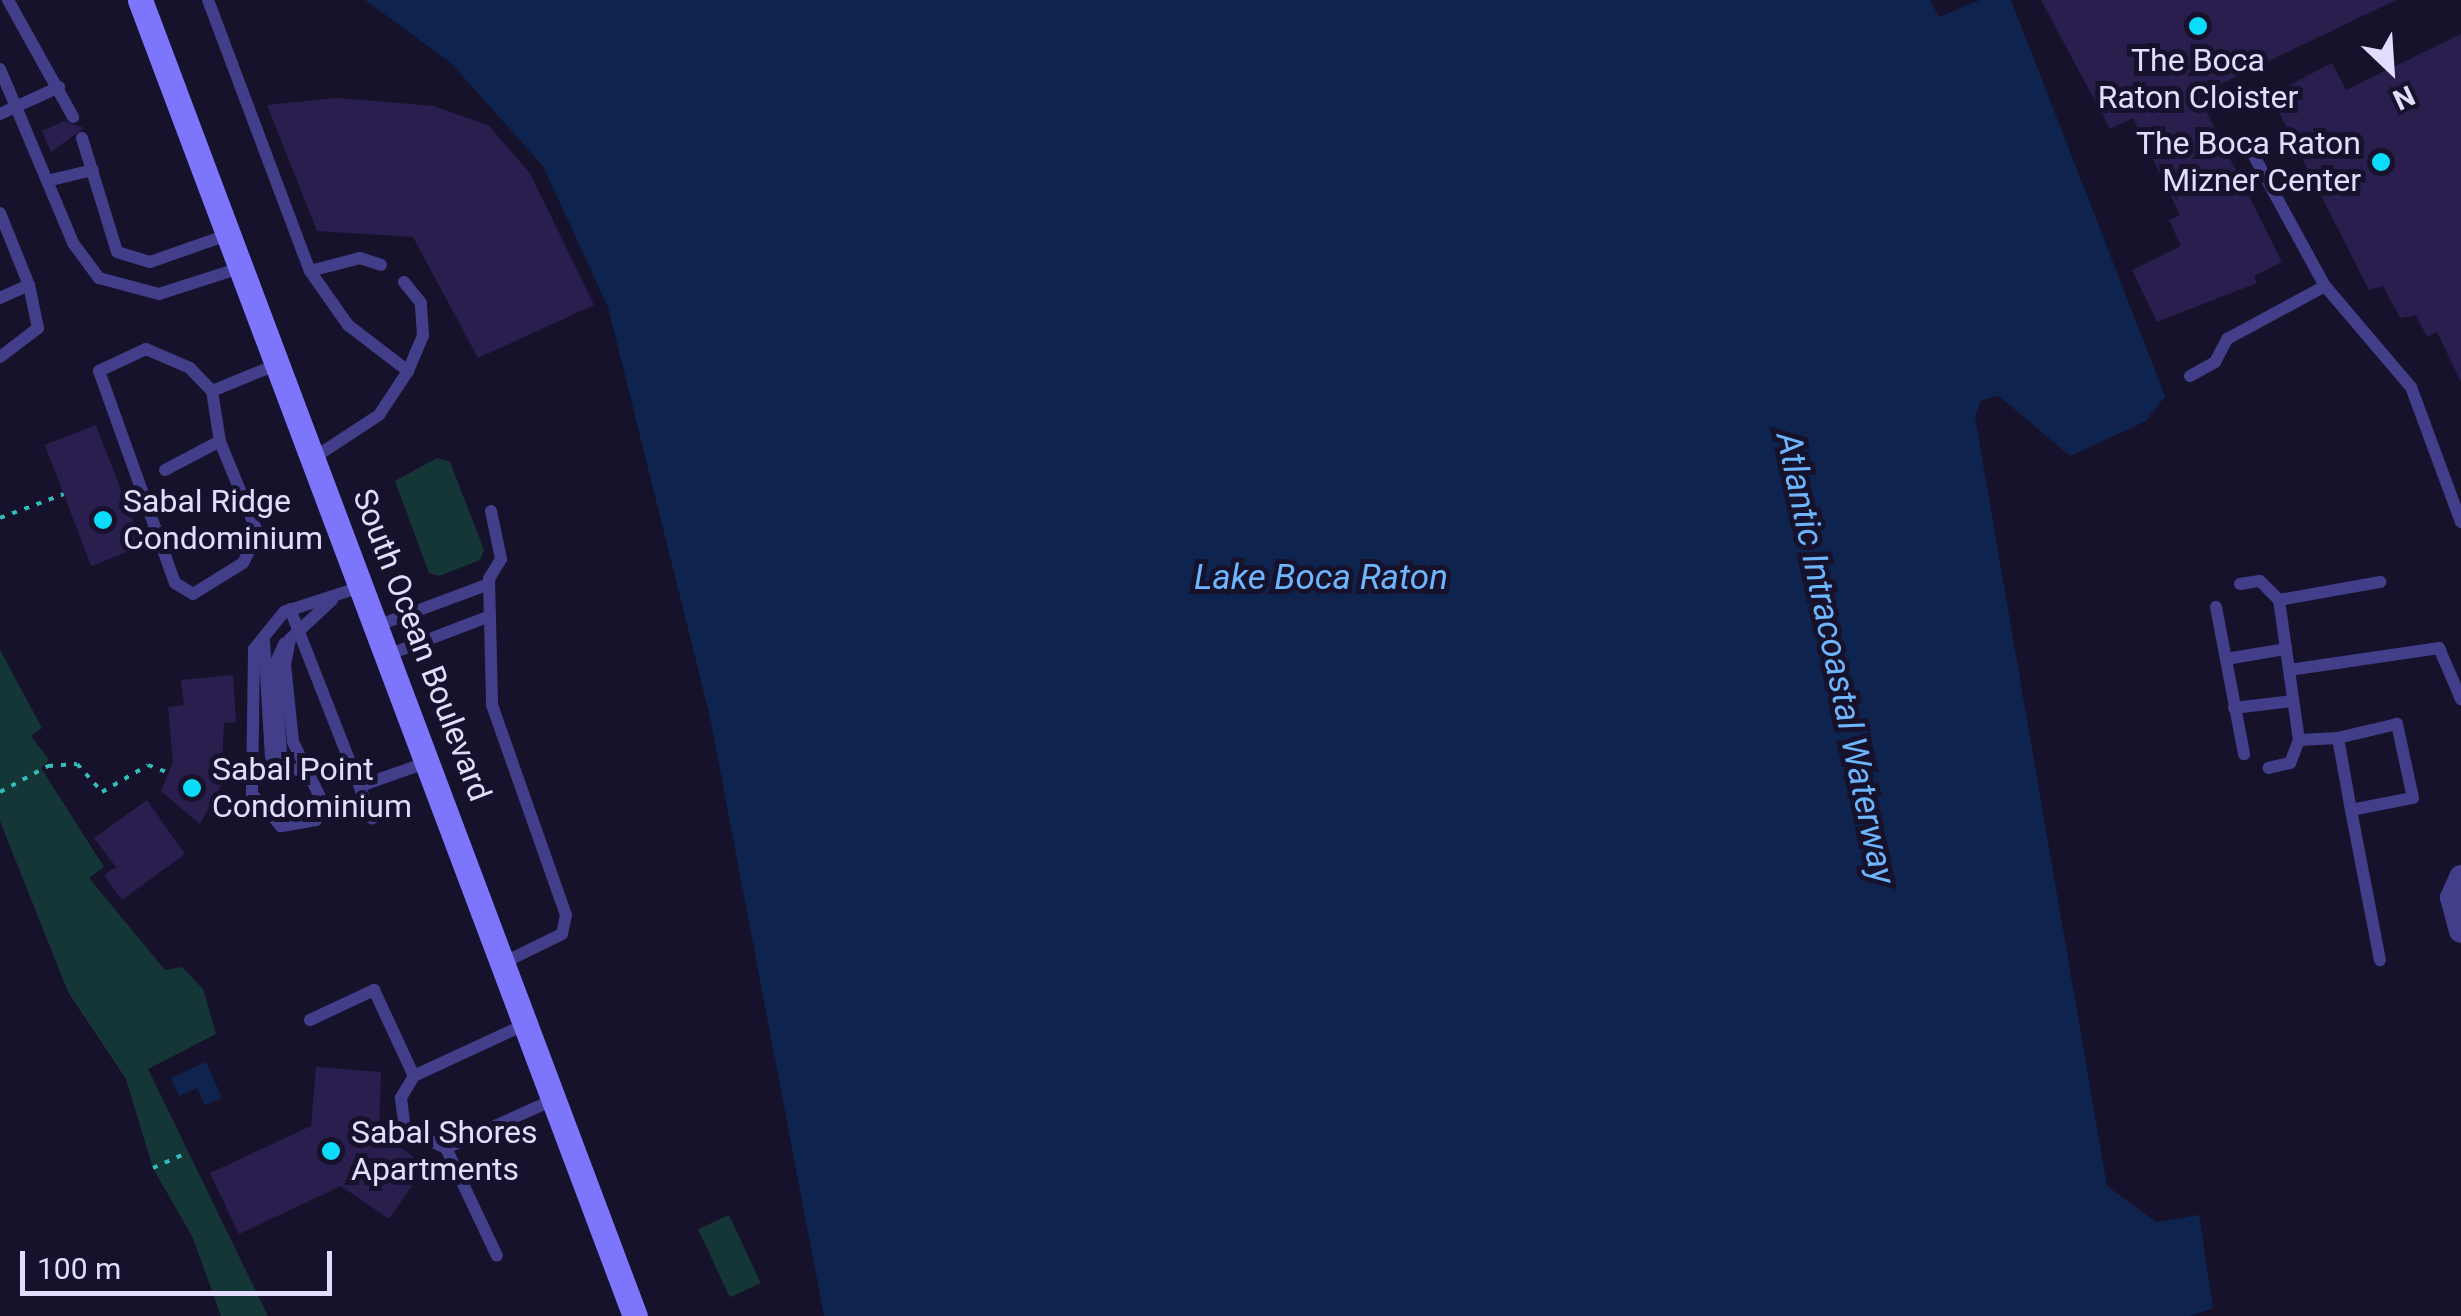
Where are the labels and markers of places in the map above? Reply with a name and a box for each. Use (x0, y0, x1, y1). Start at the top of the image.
marker: The Boca Raton Cloister (2187, 15, 2209, 37)
place label: The Boca Raton Cloister (2098, 42, 2298, 117)
place label: The Boca Raton Mizner Center (2136, 125, 2361, 200)
marker: The Boca Raton Mizner Center (2370, 151, 2392, 173)
place label: Sabal Ridge Condominium (123, 483, 323, 558)
marker: Sabal Ridge Condominium (92, 509, 114, 531)
place label: Sabal Point Condominium (212, 751, 412, 826)
marker: Sabal Point Condominium (181, 777, 203, 799)
place label: Sabal Shores Apartments (351, 1114, 537, 1189)
marker: Sabal Shores Apartments (320, 1140, 342, 1162)

